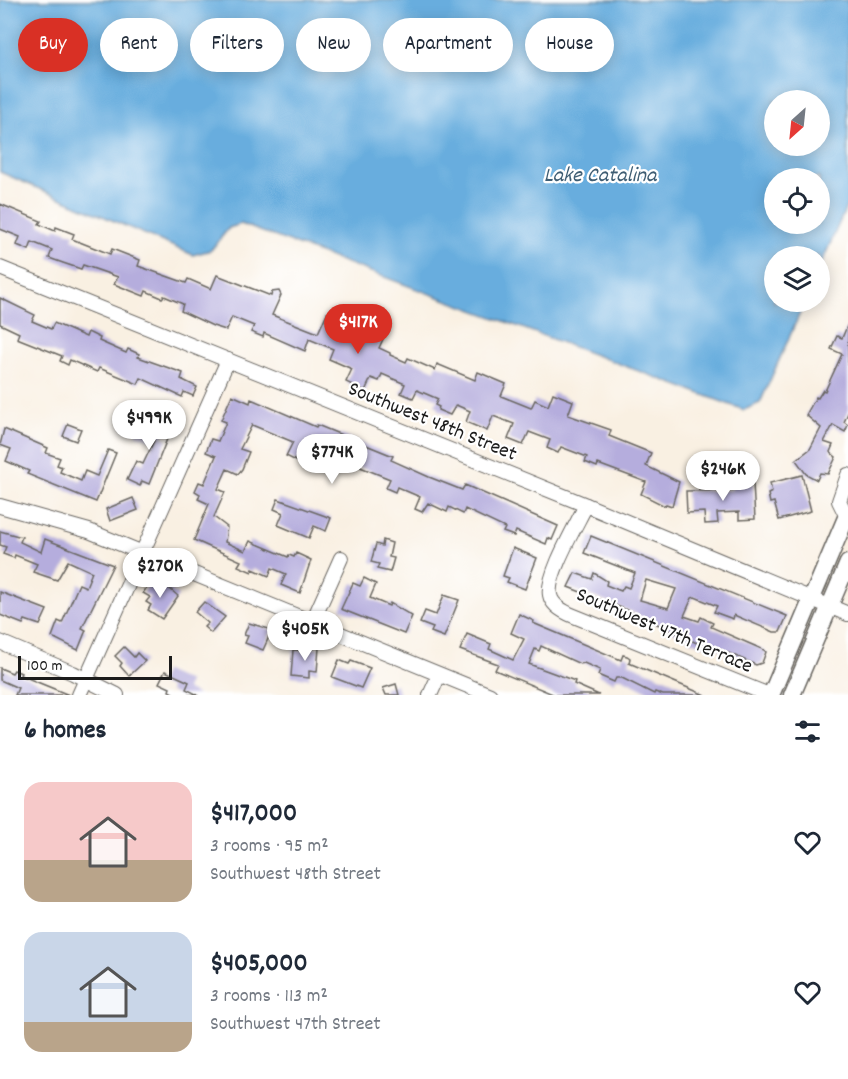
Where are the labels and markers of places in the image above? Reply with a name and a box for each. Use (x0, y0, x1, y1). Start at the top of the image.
pin: $417K (316, 304, 400, 355)
pin: $499K (107, 400, 191, 451)
pin: $774K (290, 434, 374, 485)
pin: $246K (681, 451, 765, 502)
pin: $270K (118, 548, 202, 599)
pin: $405K (263, 611, 347, 662)

